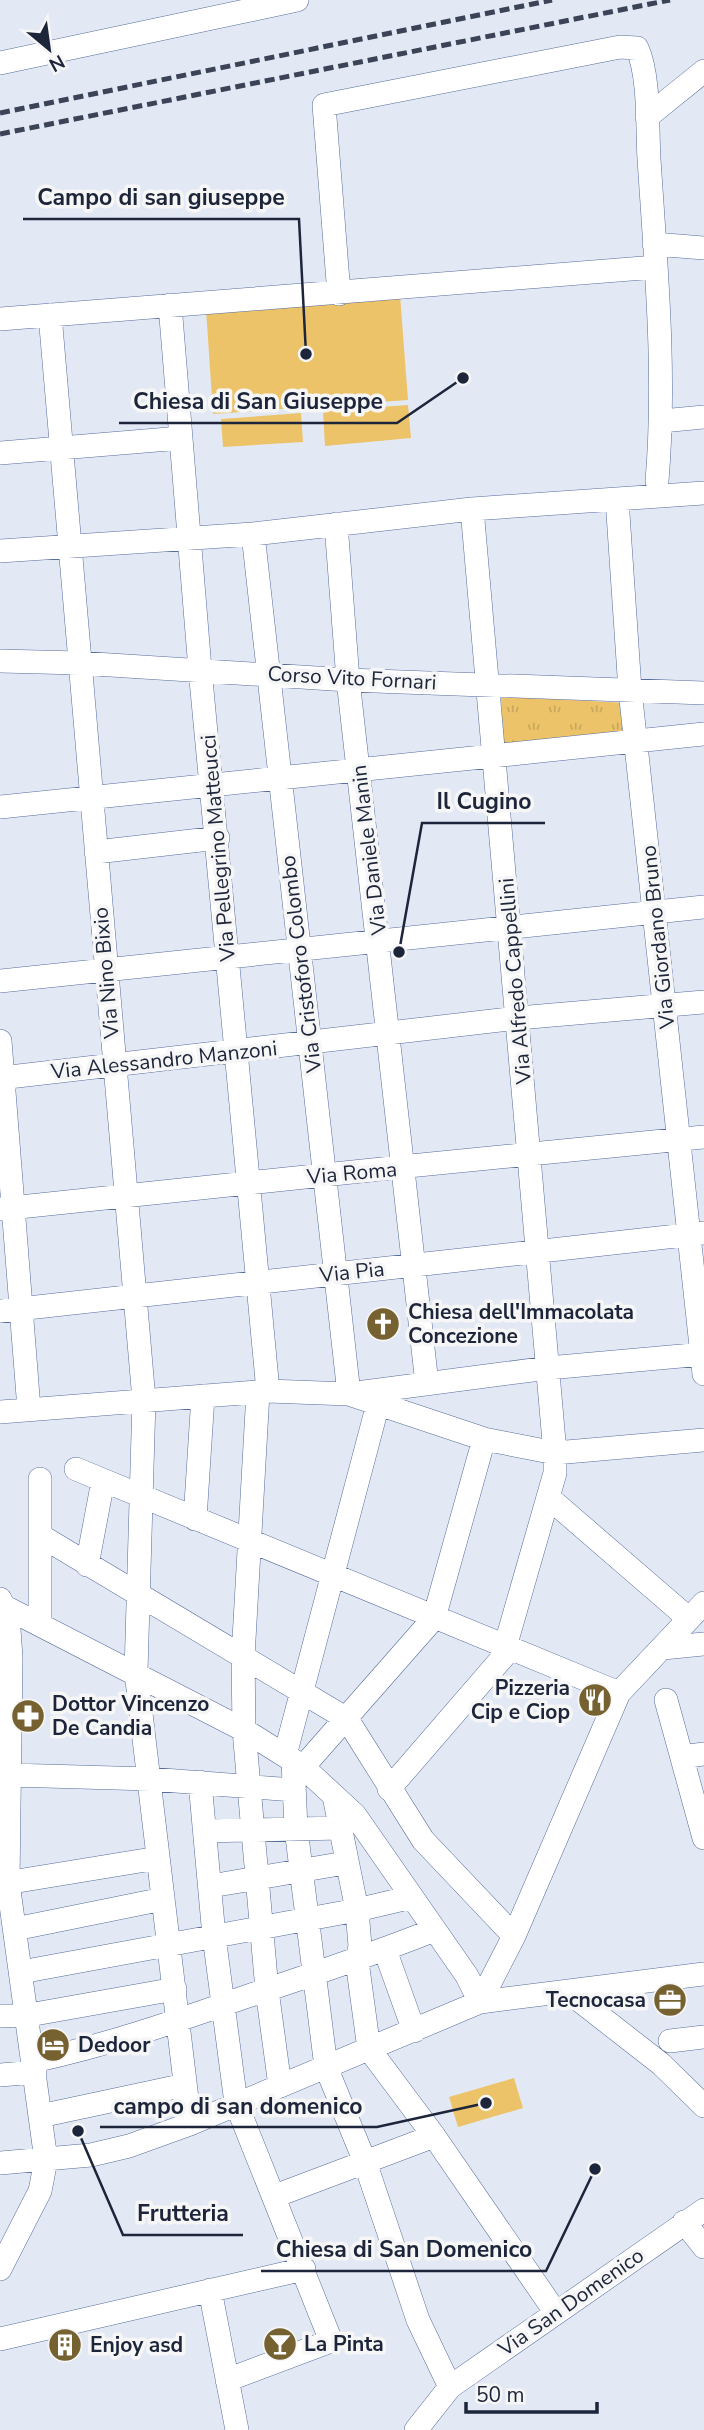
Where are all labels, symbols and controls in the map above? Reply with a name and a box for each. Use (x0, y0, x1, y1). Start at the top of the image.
north arrow (14, 14, 84, 84)
text: N (44, 48, 69, 78)
callout: Campo di san giuseppe (23, 175, 299, 219)
text: Campo di san giuseppe (37, 182, 285, 213)
callout: Chiesa di San Giuseppe (119, 379, 397, 423)
text: Chiesa di San Giuseppe (133, 386, 383, 417)
street label: Corso Vito Fornari (267, 660, 437, 696)
street label: Via Pellegrino Matteucci (194, 733, 242, 964)
street label: Via Daniele Manin (345, 763, 393, 938)
callout: Il Cugino (422, 779, 545, 823)
text: Il Cugino (436, 786, 532, 817)
street label: Via Giordano Bruno (634, 844, 682, 1031)
street label: Via Cristoforo Colombo (274, 854, 328, 1075)
street label: Via Alfredo Cappellini (492, 877, 538, 1086)
street label: Via Nino Bixio (86, 906, 126, 1041)
street label: Via Alessandro Manzoni (48, 1034, 279, 1086)
street label: Via Roma (305, 1155, 398, 1191)
street label: Via Pia (317, 1255, 386, 1289)
place label: Chiesa dell'Immacolata Concezione (408, 1298, 634, 1350)
church icon: Chiesa dell'Immacolata Concezione (364, 1305, 402, 1343)
place label: Pizzeria Cip e Ciop (471, 1674, 570, 1726)
restaurant icon: Pizzeria Cip e Ciop (576, 1681, 614, 1719)
place label: Dottor Vincenzo De Candia (52, 1690, 209, 1742)
pharmacy icon: Dottor Vincenzo De Candia (9, 1697, 47, 1735)
office icon: Tecnocasa (651, 1981, 689, 2019)
place label: Tecnocasa (546, 1986, 646, 2014)
hotel icon: Dedoor (34, 2026, 72, 2064)
place label: Dedoor (78, 2031, 151, 2059)
callout: campo di san domenico (100, 2083, 377, 2127)
text: campo di san domenico (113, 2091, 363, 2122)
callout: Frutteria (123, 2191, 243, 2235)
text: Frutteria (137, 2198, 229, 2229)
callout: Chiesa di San Domenico (261, 2227, 546, 2271)
text: Chiesa di San Domenico (276, 2234, 532, 2265)
street label: Via San Domenico (492, 2241, 649, 2363)
bar icon: La Pinta (261, 2325, 299, 2363)
building icon: Enjoy asd (46, 2326, 84, 2364)
place label: La Pinta (304, 2330, 384, 2358)
place label: Enjoy asd (90, 2331, 183, 2359)
scale bar (466, 2370, 597, 2414)
text: 50 m (476, 2381, 525, 2409)

